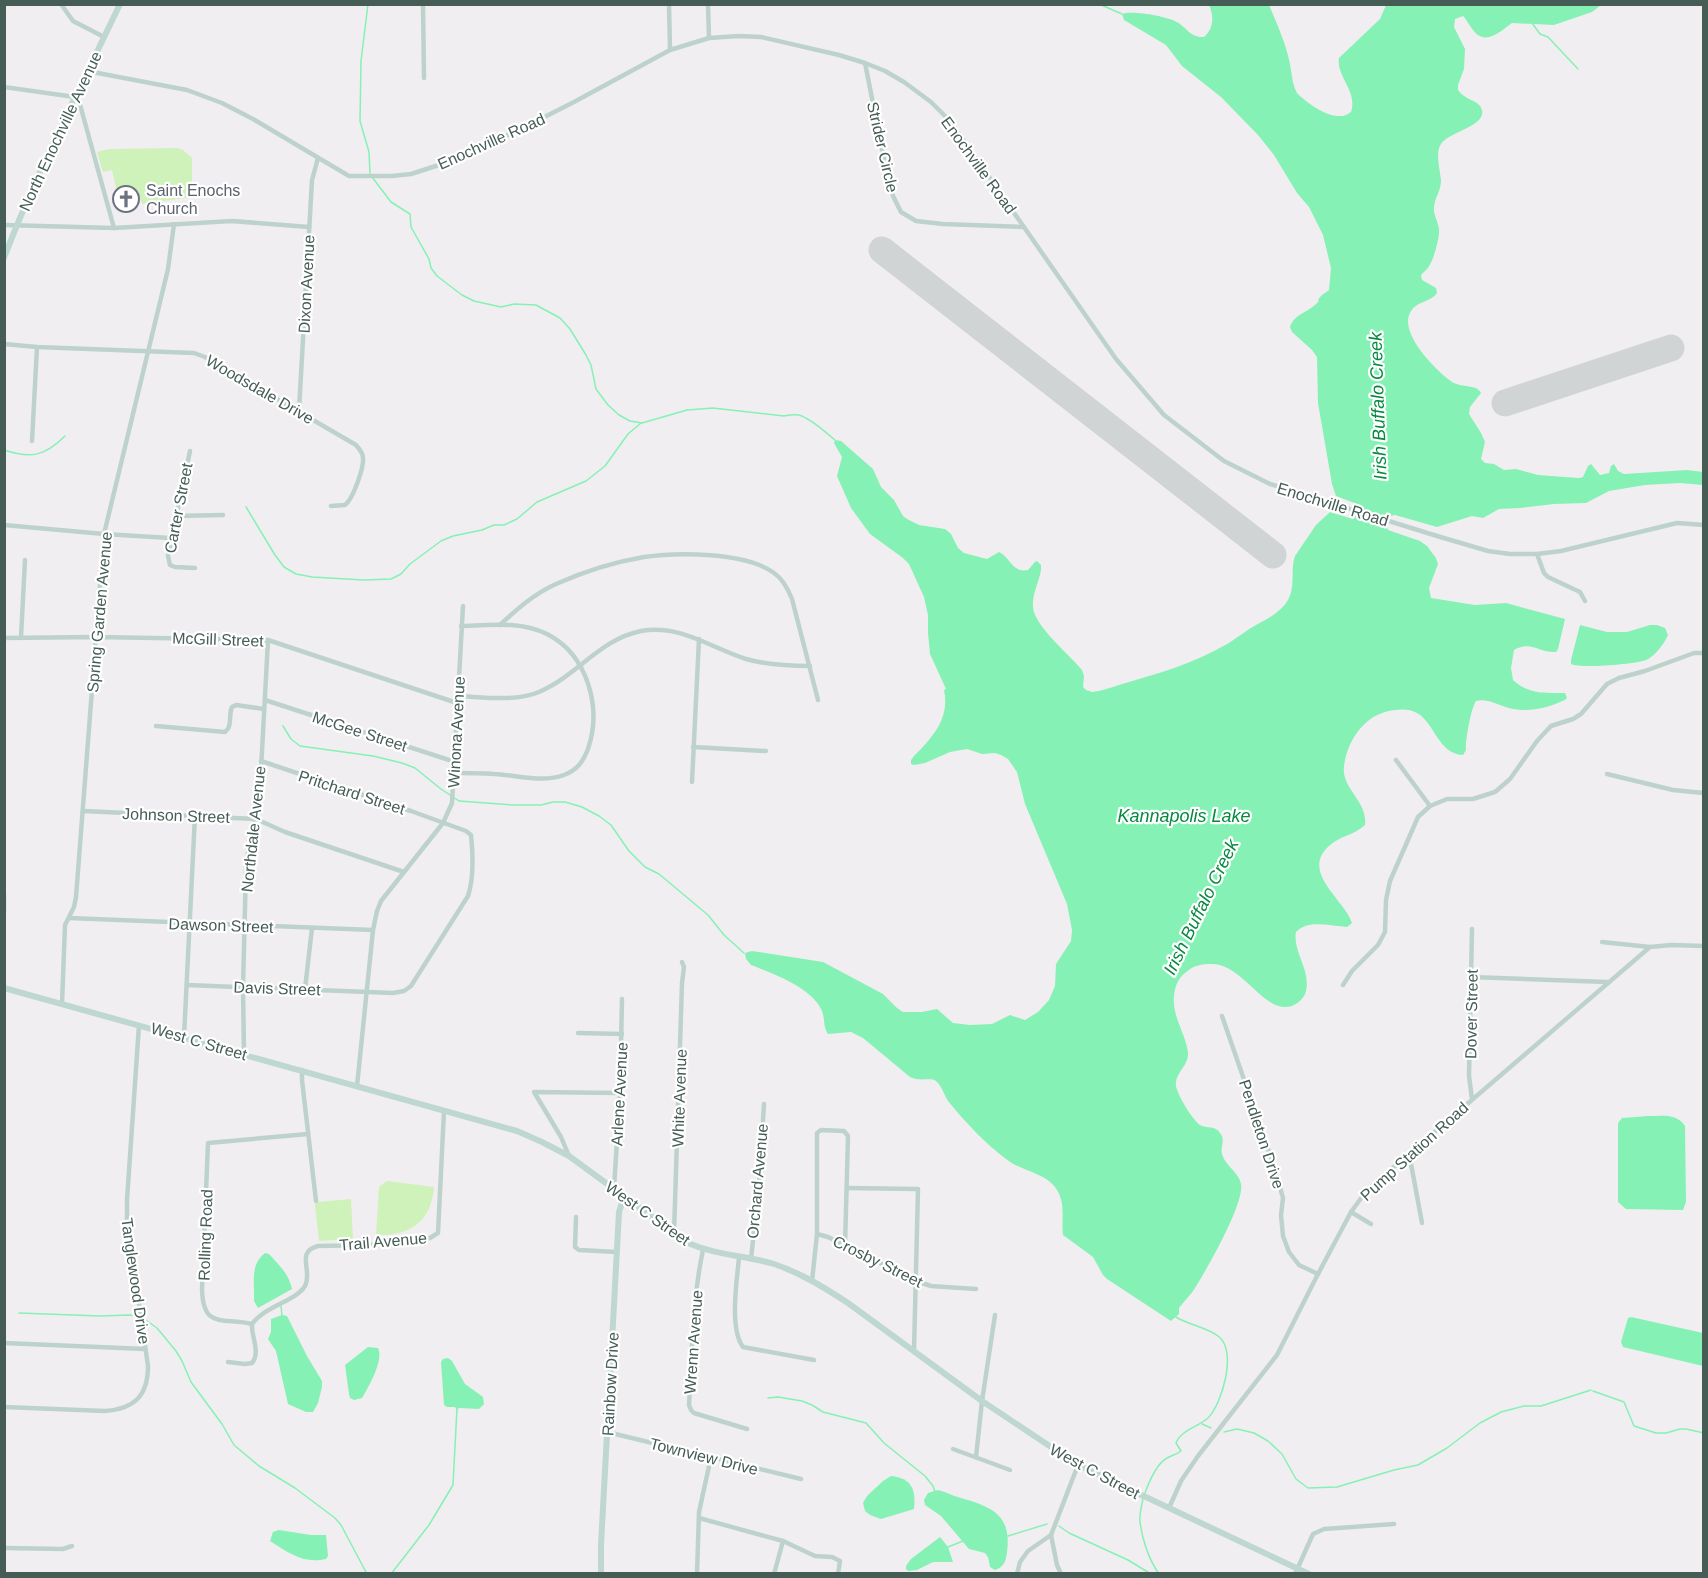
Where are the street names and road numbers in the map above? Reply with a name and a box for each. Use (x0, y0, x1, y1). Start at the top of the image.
street label: North Enochville Avenue (16, 49, 105, 214)
street label: Strider Circle (864, 100, 901, 194)
street label: Enochville Road (435, 110, 547, 173)
street label: Enochville Road (938, 114, 1019, 217)
street label: Dixon Avenue (295, 234, 318, 334)
street label: Woodsdale Drive (203, 352, 317, 427)
street label: Carter Street (161, 461, 196, 555)
street label: Enochville Road (1275, 479, 1391, 530)
street label: Spring Garden Avenue (84, 531, 115, 693)
street label: McGill Street (172, 629, 265, 650)
street label: Winona Avenue (445, 676, 468, 788)
street label: McGee Street (310, 708, 410, 755)
street label: Northdale Avenue (238, 765, 269, 893)
street label: Pritchard Street (296, 767, 408, 818)
street label: Johnson Street (122, 805, 231, 826)
street label: Dawson Street (168, 915, 274, 936)
street label: Dover Street (1462, 968, 1481, 1059)
street label: Davis Street (233, 978, 321, 999)
street label: West C Street (149, 1020, 249, 1063)
street label: Arlene Avenue (608, 1042, 631, 1146)
street label: White Avenue (669, 1048, 690, 1148)
street label: Pendleton Drive (1236, 1077, 1287, 1191)
street label: Pump Station Road (1357, 1099, 1472, 1204)
street label: Orchard Avenue (744, 1123, 771, 1239)
street label: West C Street (602, 1178, 694, 1249)
street label: Rolling Road (195, 1189, 216, 1281)
street label: Tanglewood Drive (118, 1217, 153, 1345)
street label: Trail Avenue (338, 1229, 428, 1254)
street label: Crosby Street (830, 1232, 926, 1291)
street label: Wrenn Avenue (681, 1289, 706, 1395)
street label: Rainbow Drive (599, 1332, 622, 1436)
street label: Townview Drive (648, 1435, 760, 1478)
street label: West C Street (1047, 1441, 1143, 1503)

